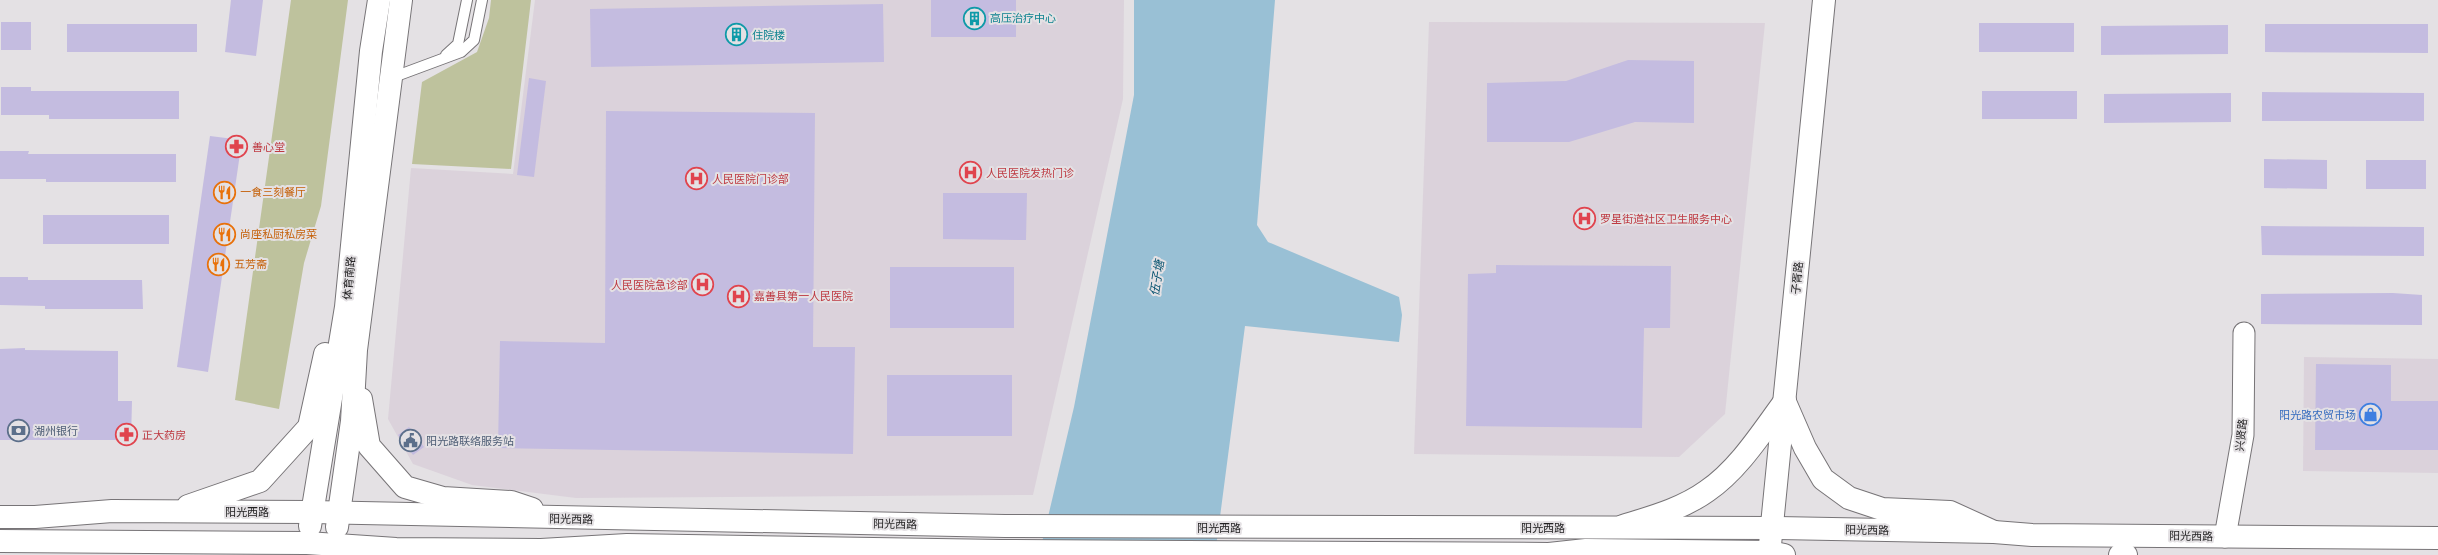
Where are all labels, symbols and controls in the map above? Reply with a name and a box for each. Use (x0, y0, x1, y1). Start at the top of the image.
building icon: 高压治疗中心 (961, 5, 987, 31)
place label: 高压治疗中心 (990, 11, 1056, 25)
building icon: 住院楼 (724, 22, 750, 48)
place label: 住院楼 (752, 28, 785, 42)
pharmacy icon: 善心堂 (224, 134, 250, 160)
place label: 善心堂 (252, 140, 285, 154)
hospital icon: 人民医院发热门诊 (957, 160, 983, 186)
hospital icon: 人民医院门诊部 (684, 166, 710, 192)
place label: 人民医院发热门诊 (986, 166, 1074, 180)
place label: 人民医院门诊部 (712, 172, 789, 186)
restaurant icon: 一食三刻餐厅 (212, 179, 238, 205)
place label: 一食三刻餐厅 (240, 185, 306, 199)
hospital icon: 罗星街道社区卫生服务中心 (1571, 206, 1597, 232)
place label: 罗星街道社区卫生服务中心 (1600, 212, 1732, 226)
restaurant icon: 尚座私厨私房菜 (211, 221, 237, 247)
place label: 尚座私厨私房菜 (240, 227, 317, 241)
restaurant icon: 五芳斋 (205, 251, 231, 277)
street label: 体育南路 (340, 255, 358, 301)
place label: 五芳斋 (234, 257, 267, 271)
water label: 伍子塘 (1146, 257, 1168, 297)
street label: 子胥路 (1788, 261, 1806, 295)
hospital icon: 人民医院急诊部 (690, 272, 716, 298)
place label: 人民医院急诊部 (611, 278, 688, 292)
hospital icon: 嘉善县第一人民医院 (726, 283, 752, 309)
place label: 嘉善县第一人民医院 (754, 289, 853, 303)
shop icon: 阳光路农贸市场 (2358, 402, 2384, 428)
place label: 阳光路农贸市场 (2279, 408, 2356, 422)
bank icon: 湖州银行 (6, 418, 32, 444)
street label: 兴贤路 (2232, 418, 2250, 452)
pharmacy icon: 正大药房 (113, 422, 139, 448)
place label: 湖州银行 (34, 424, 78, 438)
place label: 正大药房 (142, 428, 186, 442)
public building icon: 阳光路联络服务站 (398, 428, 424, 454)
place label: 阳光路联络服务站 (426, 434, 514, 448)
street label: 阳光西路 (225, 505, 269, 519)
street label: 阳光西路 (549, 512, 593, 526)
street label: 阳光西路 (873, 517, 917, 531)
street label: 阳光西路 (1197, 521, 1241, 535)
street label: 阳光西路 (1521, 521, 1565, 535)
street label: 阳光西路 (1845, 523, 1889, 537)
street label: 阳光西路 (2169, 529, 2213, 543)

